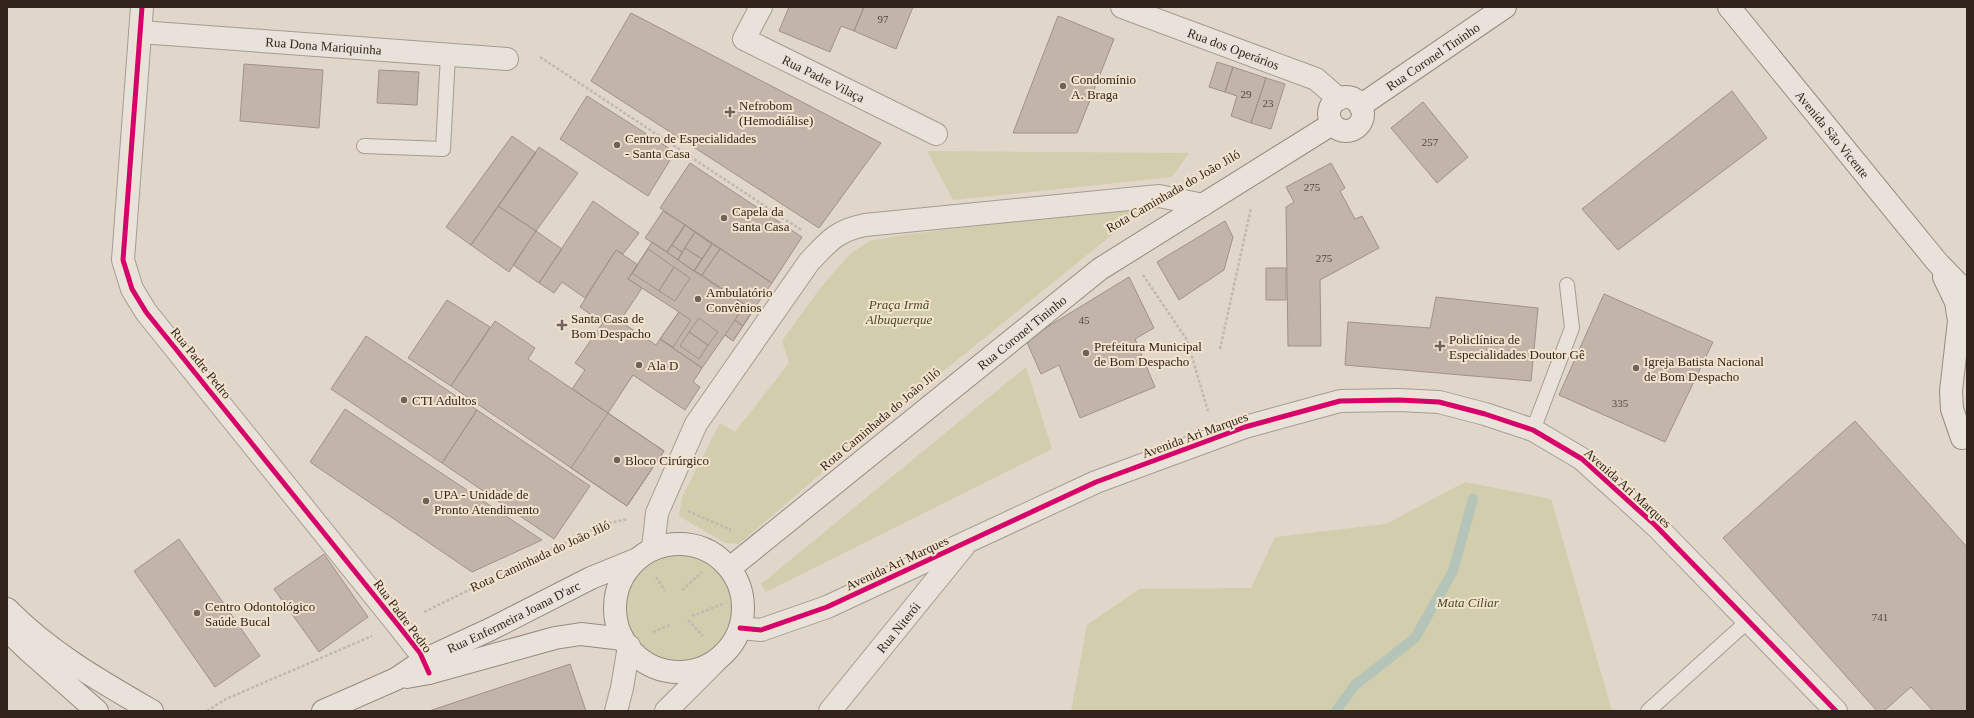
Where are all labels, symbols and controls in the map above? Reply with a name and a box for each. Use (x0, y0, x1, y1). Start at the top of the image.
house number: 97 (878, 13, 889, 25)
street label: Rua Coronel Tininho (1383, 19, 1482, 94)
street label: Rua dos Operários (1186, 25, 1282, 72)
street label: Rua Dona Mariquinha (265, 34, 382, 57)
street label: Rua Padre Vilaça (780, 52, 867, 105)
place label: Condomínio A. Braga (1071, 72, 1136, 102)
marker: Condomínio A. Braga (1058, 81, 1068, 91)
street label: Avenida São Vicente (1793, 87, 1873, 181)
house number: 29 (1241, 88, 1252, 100)
house number: 23 (1263, 97, 1274, 109)
place label: Nefrobom (Hemodiálise) (739, 98, 813, 128)
marker: Nefrobom (Hemodiálise) (724, 106, 736, 118)
place label: Centro de Especialidades - Santa Casa (625, 131, 756, 161)
house number: 257 (1422, 136, 1439, 148)
marker: Centro de Especialidades - Santa Casa (612, 140, 622, 150)
street label: Rota Caminhada do João Jiló (1103, 146, 1243, 236)
house number: 275 (1304, 181, 1321, 193)
place label: Capela da Santa Casa (732, 204, 790, 234)
marker: Capela da Santa Casa (719, 213, 729, 223)
house number: 275 (1316, 252, 1333, 264)
place label: Ambulatório Convênios (706, 285, 772, 315)
street label: Rua Coronel Tininho (974, 292, 1069, 373)
marker: Ambulatório Convênios (693, 294, 703, 304)
park label: Praça Irmã Albuquerque (865, 297, 933, 327)
place label: Santa Casa de Bom Despacho (571, 311, 651, 341)
house number: 45 (1079, 314, 1090, 326)
marker: Santa Casa de Bom Despacho (556, 319, 568, 331)
street label: Rua Padre Pedro (168, 324, 234, 402)
place label: Policlínica de Especialidades Doutor Gê (1449, 332, 1585, 362)
place label: Prefeitura Municipal de Bom Despacho (1094, 339, 1202, 369)
marker: Policlínica de Especialidades Doutor Gê (1434, 340, 1446, 352)
marker: Prefeitura Municipal de Bom Despacho (1081, 348, 1091, 358)
place label: Igreja Batista Nacional de Bom Despacho (1644, 354, 1764, 384)
place label: Ala D (647, 358, 678, 373)
marker: Ala D (634, 360, 644, 370)
marker: Igreja Batista Nacional de Bom Despacho (1631, 363, 1641, 373)
street label: Rota Caminhada do João Jiló (817, 364, 943, 474)
place label: CTI Adultos (412, 393, 477, 408)
marker: CTI Adultos (399, 395, 409, 405)
house number: 335 (1612, 397, 1629, 409)
street label: Avenida Ari Marques (1140, 409, 1250, 461)
street label: Avenida Ari Marques (1581, 445, 1675, 531)
place label: Bloco Cirúrgico (625, 453, 709, 468)
marker: Bloco Cirúrgico (612, 455, 622, 465)
place label: UPA - Unidade de Pronto Atendimento (434, 487, 539, 517)
marker: UPA - Unidade de Pronto Atendimento (421, 496, 431, 506)
street label: Rota Caminhada do João Jiló (468, 517, 612, 595)
street label: Avenida Ari Marques (843, 533, 951, 593)
street label: Rua Padre Pedro (371, 577, 435, 655)
street label: Rua Enfermeira Joana D'arc (445, 577, 583, 656)
park label: Mata Ciliar (1436, 595, 1500, 610)
street label: Rua Niterói (873, 598, 923, 656)
place label: Centro Odontológico Saúde Bucal (205, 599, 315, 629)
marker: Centro Odontológico Saúde Bucal (192, 608, 202, 618)
house number: 741 (1872, 611, 1888, 623)

